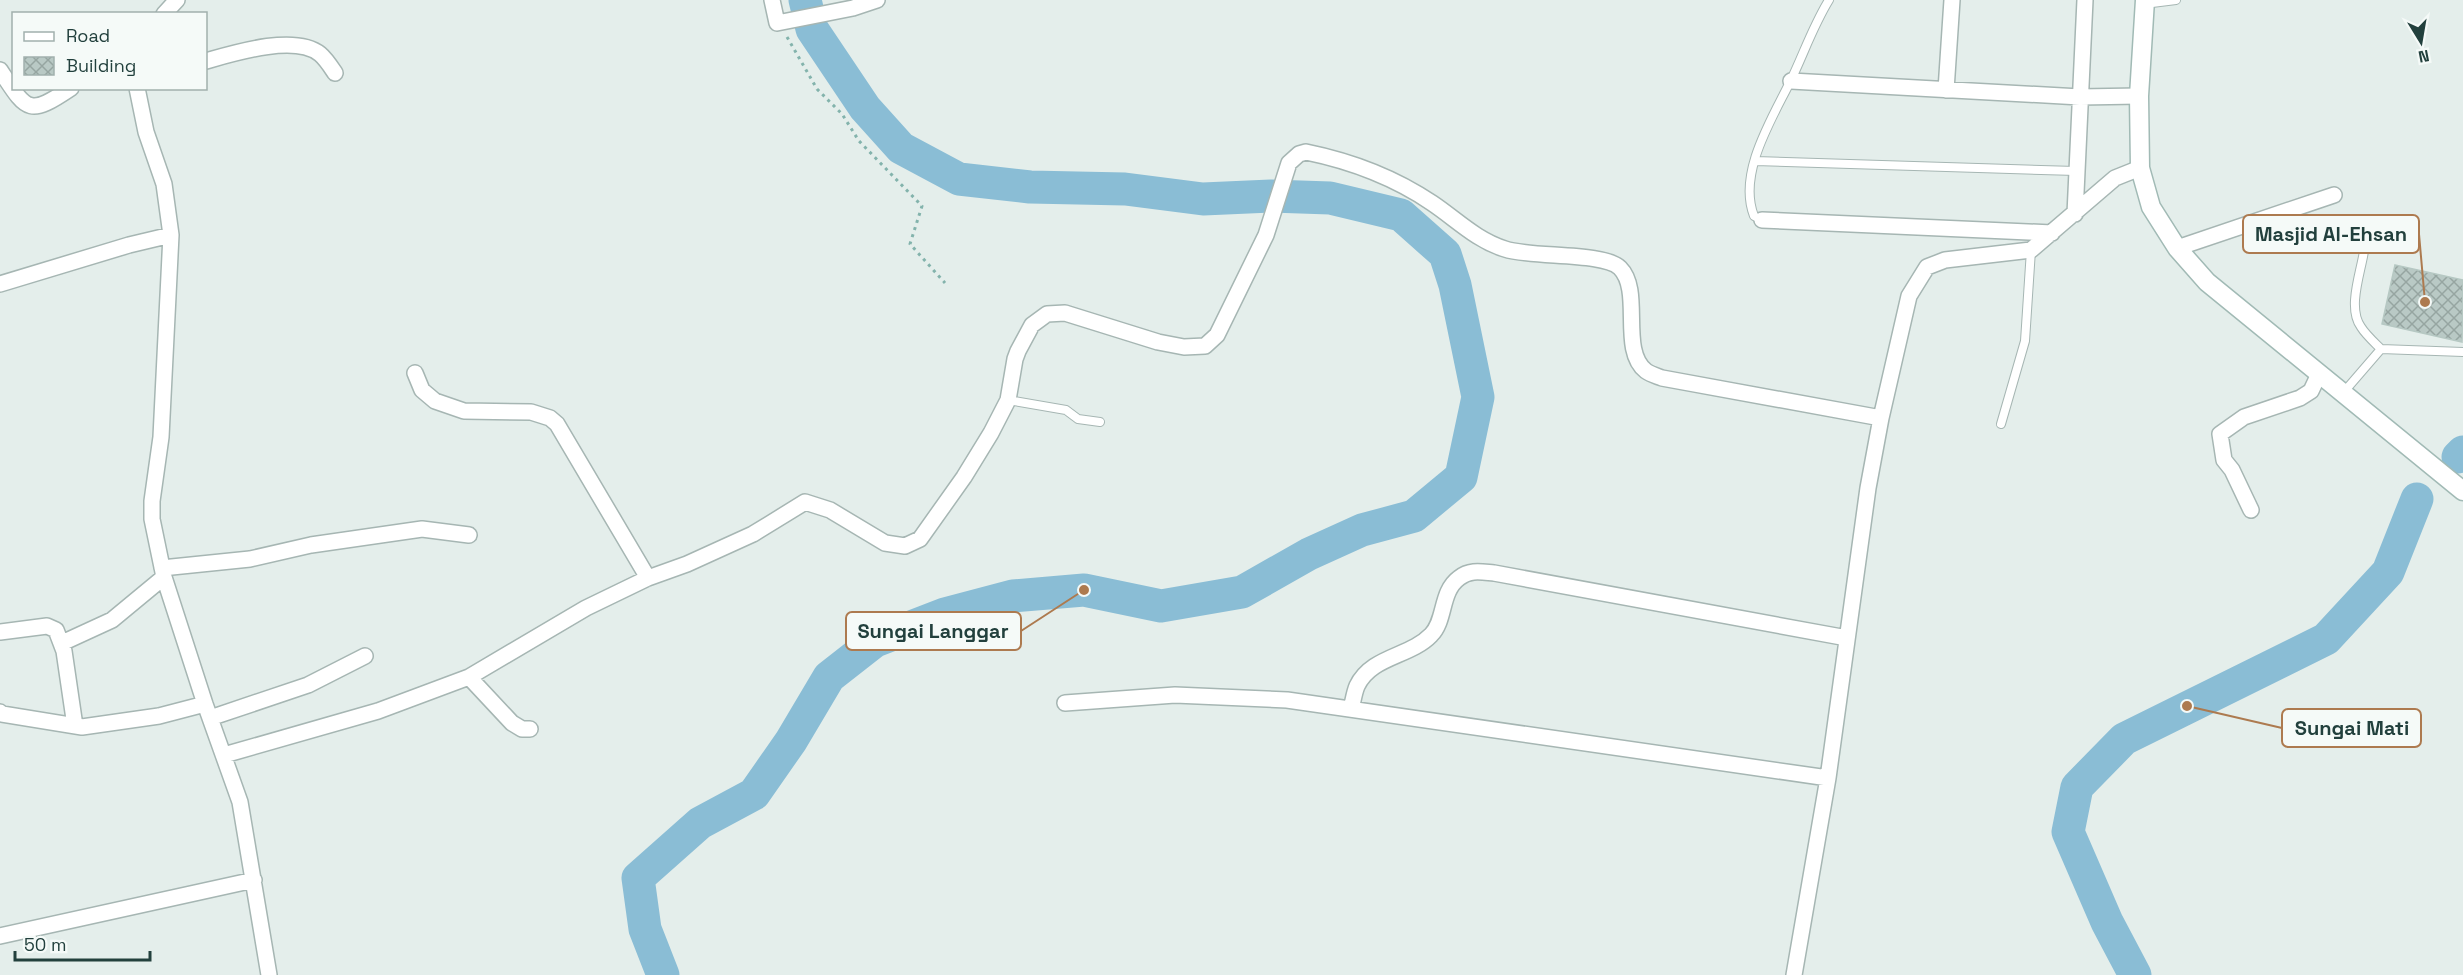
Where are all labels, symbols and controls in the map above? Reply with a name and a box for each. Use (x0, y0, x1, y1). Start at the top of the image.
legend (12, 12, 207, 90)
north arrow (2391, 12, 2451, 72)
text: Road (66, 24, 110, 47)
text: N (2416, 45, 2431, 68)
text: Building (66, 54, 136, 77)
callout: Masjid Al-Ehsan (2243, 215, 2419, 253)
text: Masjid Al-Ehsan (2255, 221, 2407, 247)
callout: Sungai Langgar (846, 612, 1021, 650)
text: Sungai Langgar (857, 618, 1009, 644)
callout: Sungai Mati (2282, 709, 2421, 747)
text: Sungai Mati (2295, 715, 2409, 741)
scale bar (15, 924, 150, 962)
text: 50 m (24, 933, 66, 956)

